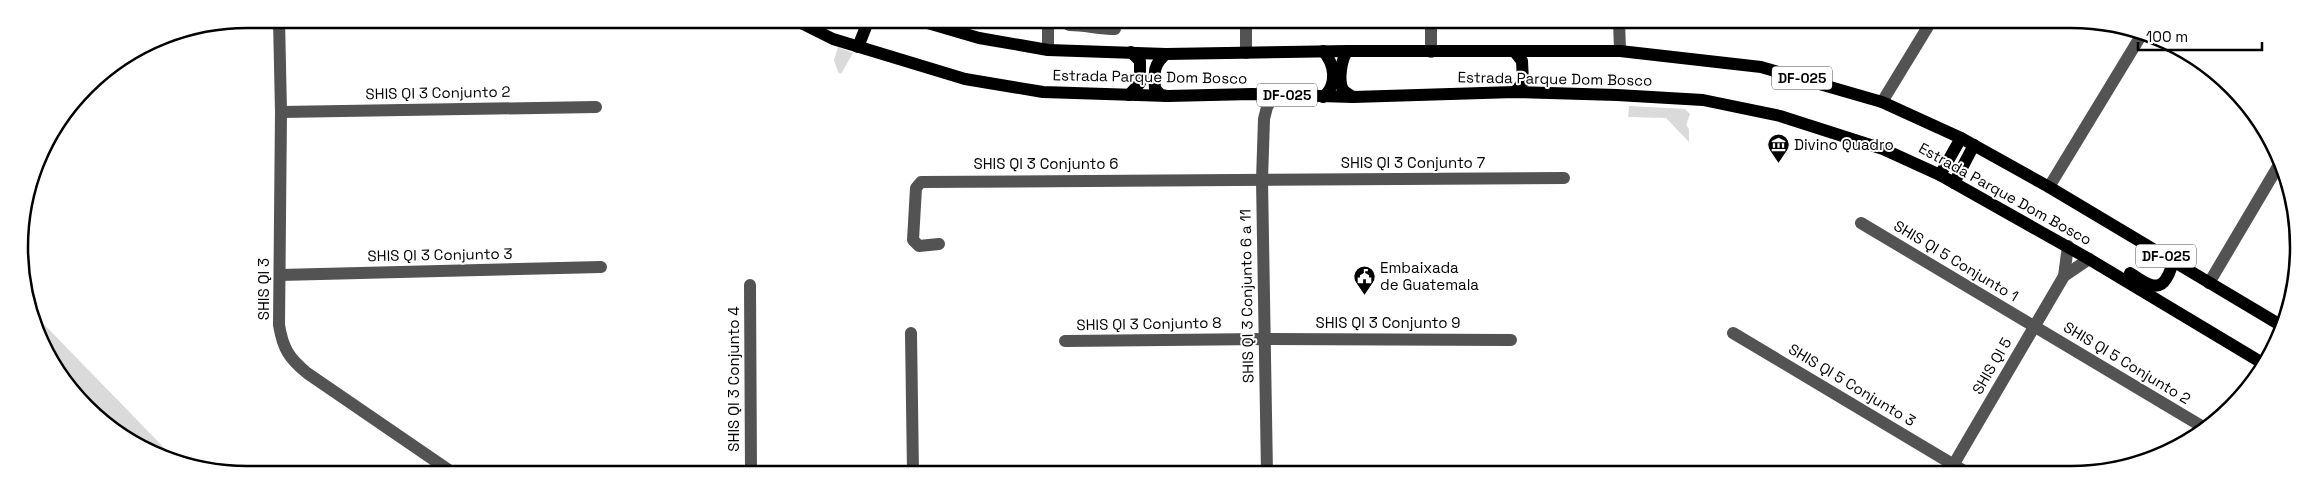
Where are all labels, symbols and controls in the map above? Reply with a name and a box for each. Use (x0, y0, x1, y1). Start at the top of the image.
scale bar (2138, 20, 2262, 52)
text: 100 m (2146, 27, 2188, 46)
street label: Estrada Parque Dom Bosco (1052, 65, 1248, 88)
road number: DF-025 (1772, 66, 1832, 90)
street label: Estrada Parque Dom Bosco (1457, 67, 1653, 90)
street label: SHIS QI 3 Conjunto 2 (365, 82, 511, 103)
road number: DF-025 (1257, 84, 1317, 106)
museum icon: Divino Quadro (1766, 133, 1790, 164)
place label: Divino Quadro (1794, 135, 1894, 154)
street label: Estrada Parque Dom Bosco (1915, 138, 2095, 249)
street label: SHIS QI 3 Conjunto 7 (1341, 153, 1485, 172)
street label: SHIS QI 3 Conjunto 6 (973, 154, 1119, 173)
street label: SHIS QI 3 Conjunto 6 a 11 (1235, 209, 1258, 383)
street label: SHIS QI 5 Conjunto 1 (1890, 216, 2022, 305)
street label: SHIS QI 3 Conjunto 3 (367, 244, 513, 265)
road number: DF-025 (2136, 245, 2196, 268)
street label: SHIS QI 3 (254, 258, 273, 320)
place label: Embaixada de Guatemala (1380, 258, 1479, 294)
public building icon: Embaixada de Guatemala (1352, 265, 1376, 296)
street label: SHIS QI 3 Conjunto 4 (724, 306, 743, 452)
street label: SHIS QI 3 Conjunto 8 (1076, 313, 1222, 334)
street label: SHIS QI 3 Conjunto 9 (1315, 313, 1461, 332)
street label: SHIS QI 5 Conjunto 2 (2060, 317, 2194, 408)
street label: SHIS QI 5 (1968, 334, 2015, 397)
street label: SHIS QI 5 Conjunto 3 (1785, 339, 1919, 430)

